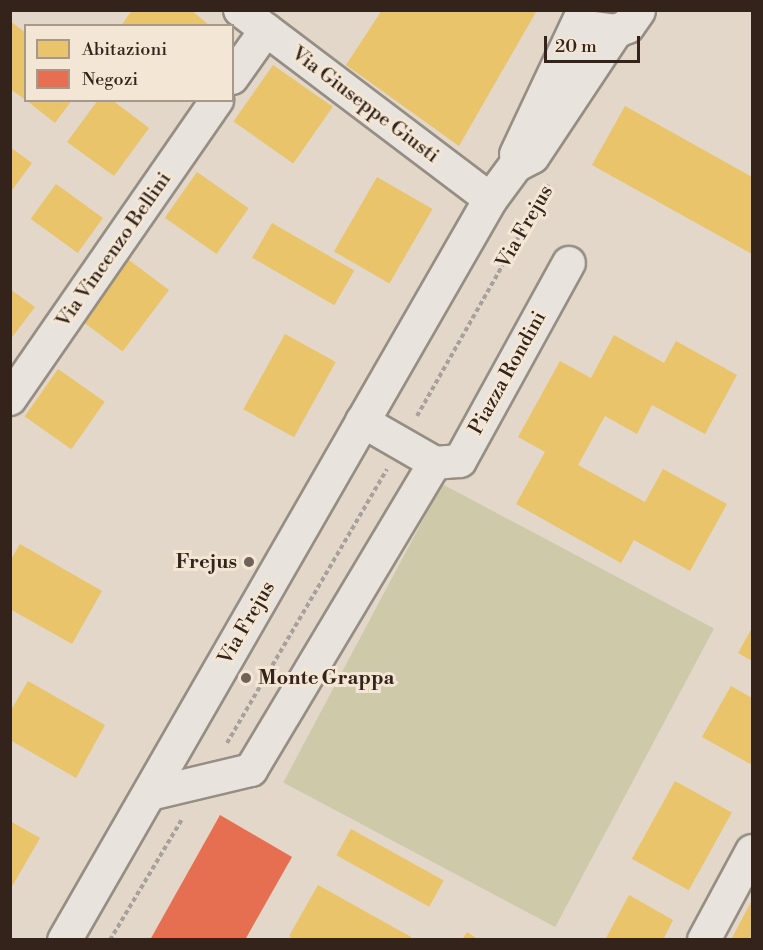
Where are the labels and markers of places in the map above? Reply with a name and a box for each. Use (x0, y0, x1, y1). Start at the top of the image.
place label: Frejus (176, 550, 237, 574)
marker: Frejus (242, 555, 256, 569)
place label: Monte Grappa (258, 666, 394, 690)
marker: Monte Grappa (239, 671, 253, 685)

